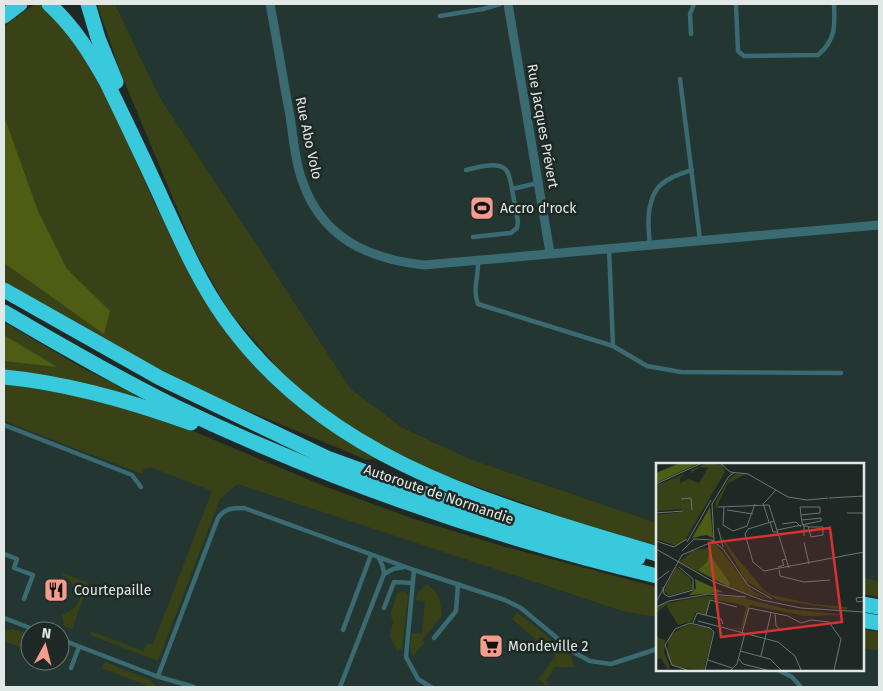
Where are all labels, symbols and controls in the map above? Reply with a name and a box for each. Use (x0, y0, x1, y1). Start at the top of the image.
street label: Rue Jacques Prévert (523, 63, 562, 191)
street label: Rue Abo Volo (291, 95, 326, 181)
sports icon: Accro d'rock (469, 195, 495, 221)
place label: Accro d'rock (500, 200, 577, 217)
street label: Autoroute de Normandie (362, 461, 516, 528)
inset map (656, 463, 863, 671)
restaurant icon: Courtepaille (43, 577, 69, 603)
place label: Courtepaille (74, 582, 151, 599)
north arrow (20, 621, 70, 671)
text: N (41, 625, 52, 643)
supermarket icon: Mondeville 2 (478, 633, 504, 659)
place label: Mondeville 2 (508, 638, 589, 655)

